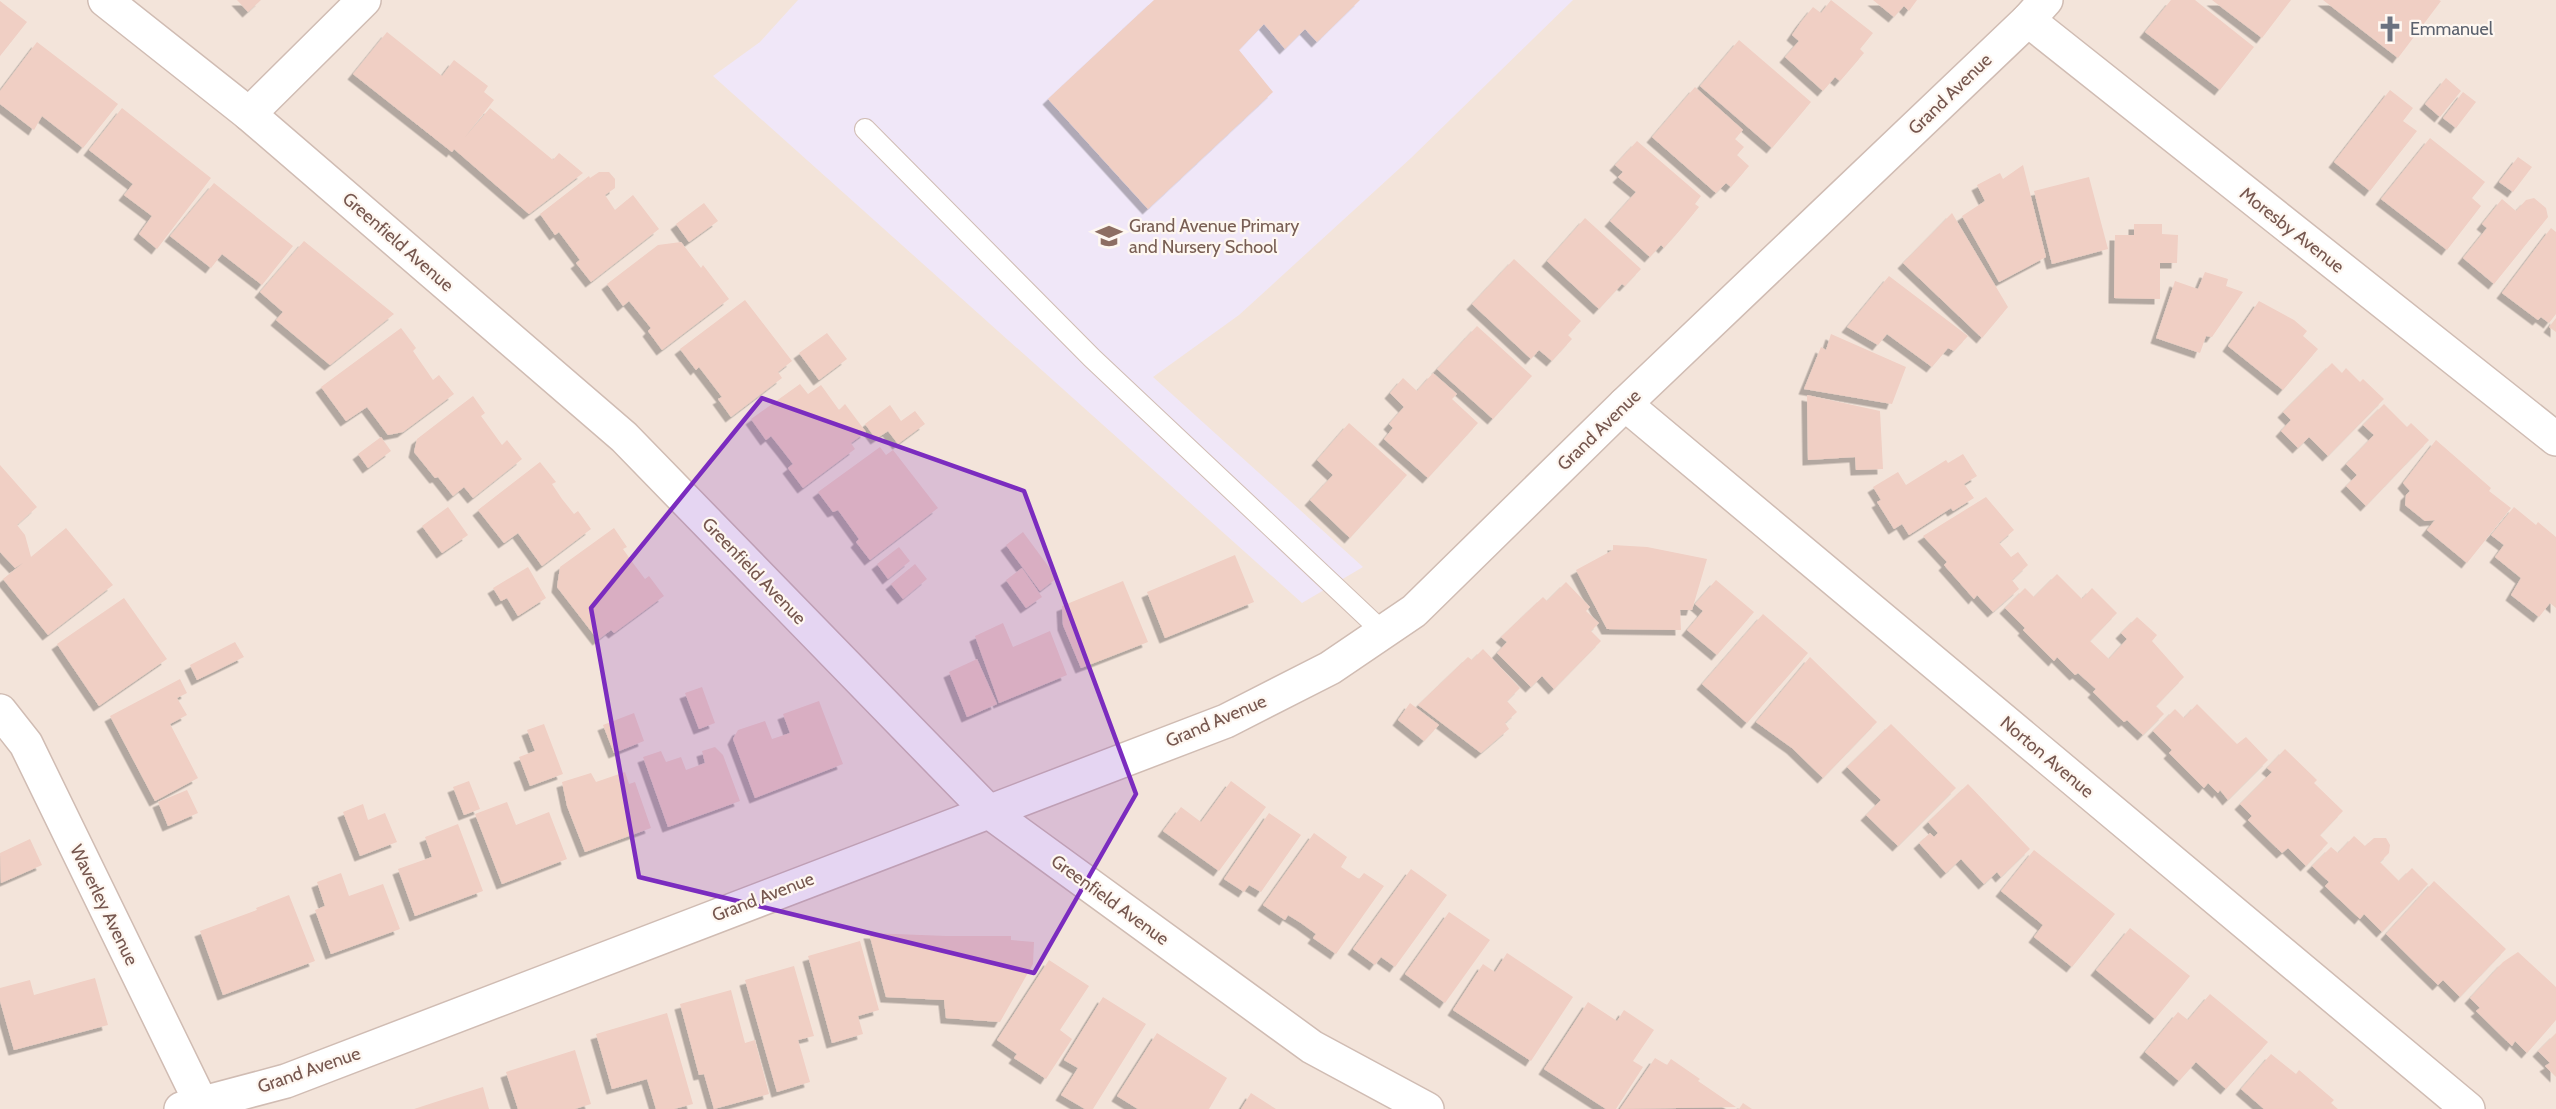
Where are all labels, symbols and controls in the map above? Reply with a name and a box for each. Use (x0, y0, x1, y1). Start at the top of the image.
church icon: Emmanuel (2375, 14, 2405, 44)
place label: Emmanuel (2410, 18, 2494, 40)
street label: Grand Avenue (1904, 49, 1996, 139)
street label: Moresby Avenue (2235, 182, 2349, 278)
street label: Greenfield Avenue (338, 188, 458, 296)
place label: Grand Avenue Primary and Nursery School (1129, 215, 1299, 258)
school or university icon: Grand Avenue Primary and Nursery School (1094, 221, 1124, 251)
street label: Grand Avenue (1553, 385, 1645, 475)
street label: Greenfield Avenue (697, 513, 811, 629)
street label: Grand Avenue (1162, 690, 1270, 752)
street label: Norton Avenue (1996, 712, 2098, 802)
street label: Waverley Avenue (65, 841, 143, 969)
street label: Greenfield Avenue (1047, 850, 1173, 950)
street label: Grand Avenue (709, 867, 817, 927)
street label: Grand Avenue (255, 1042, 363, 1098)

